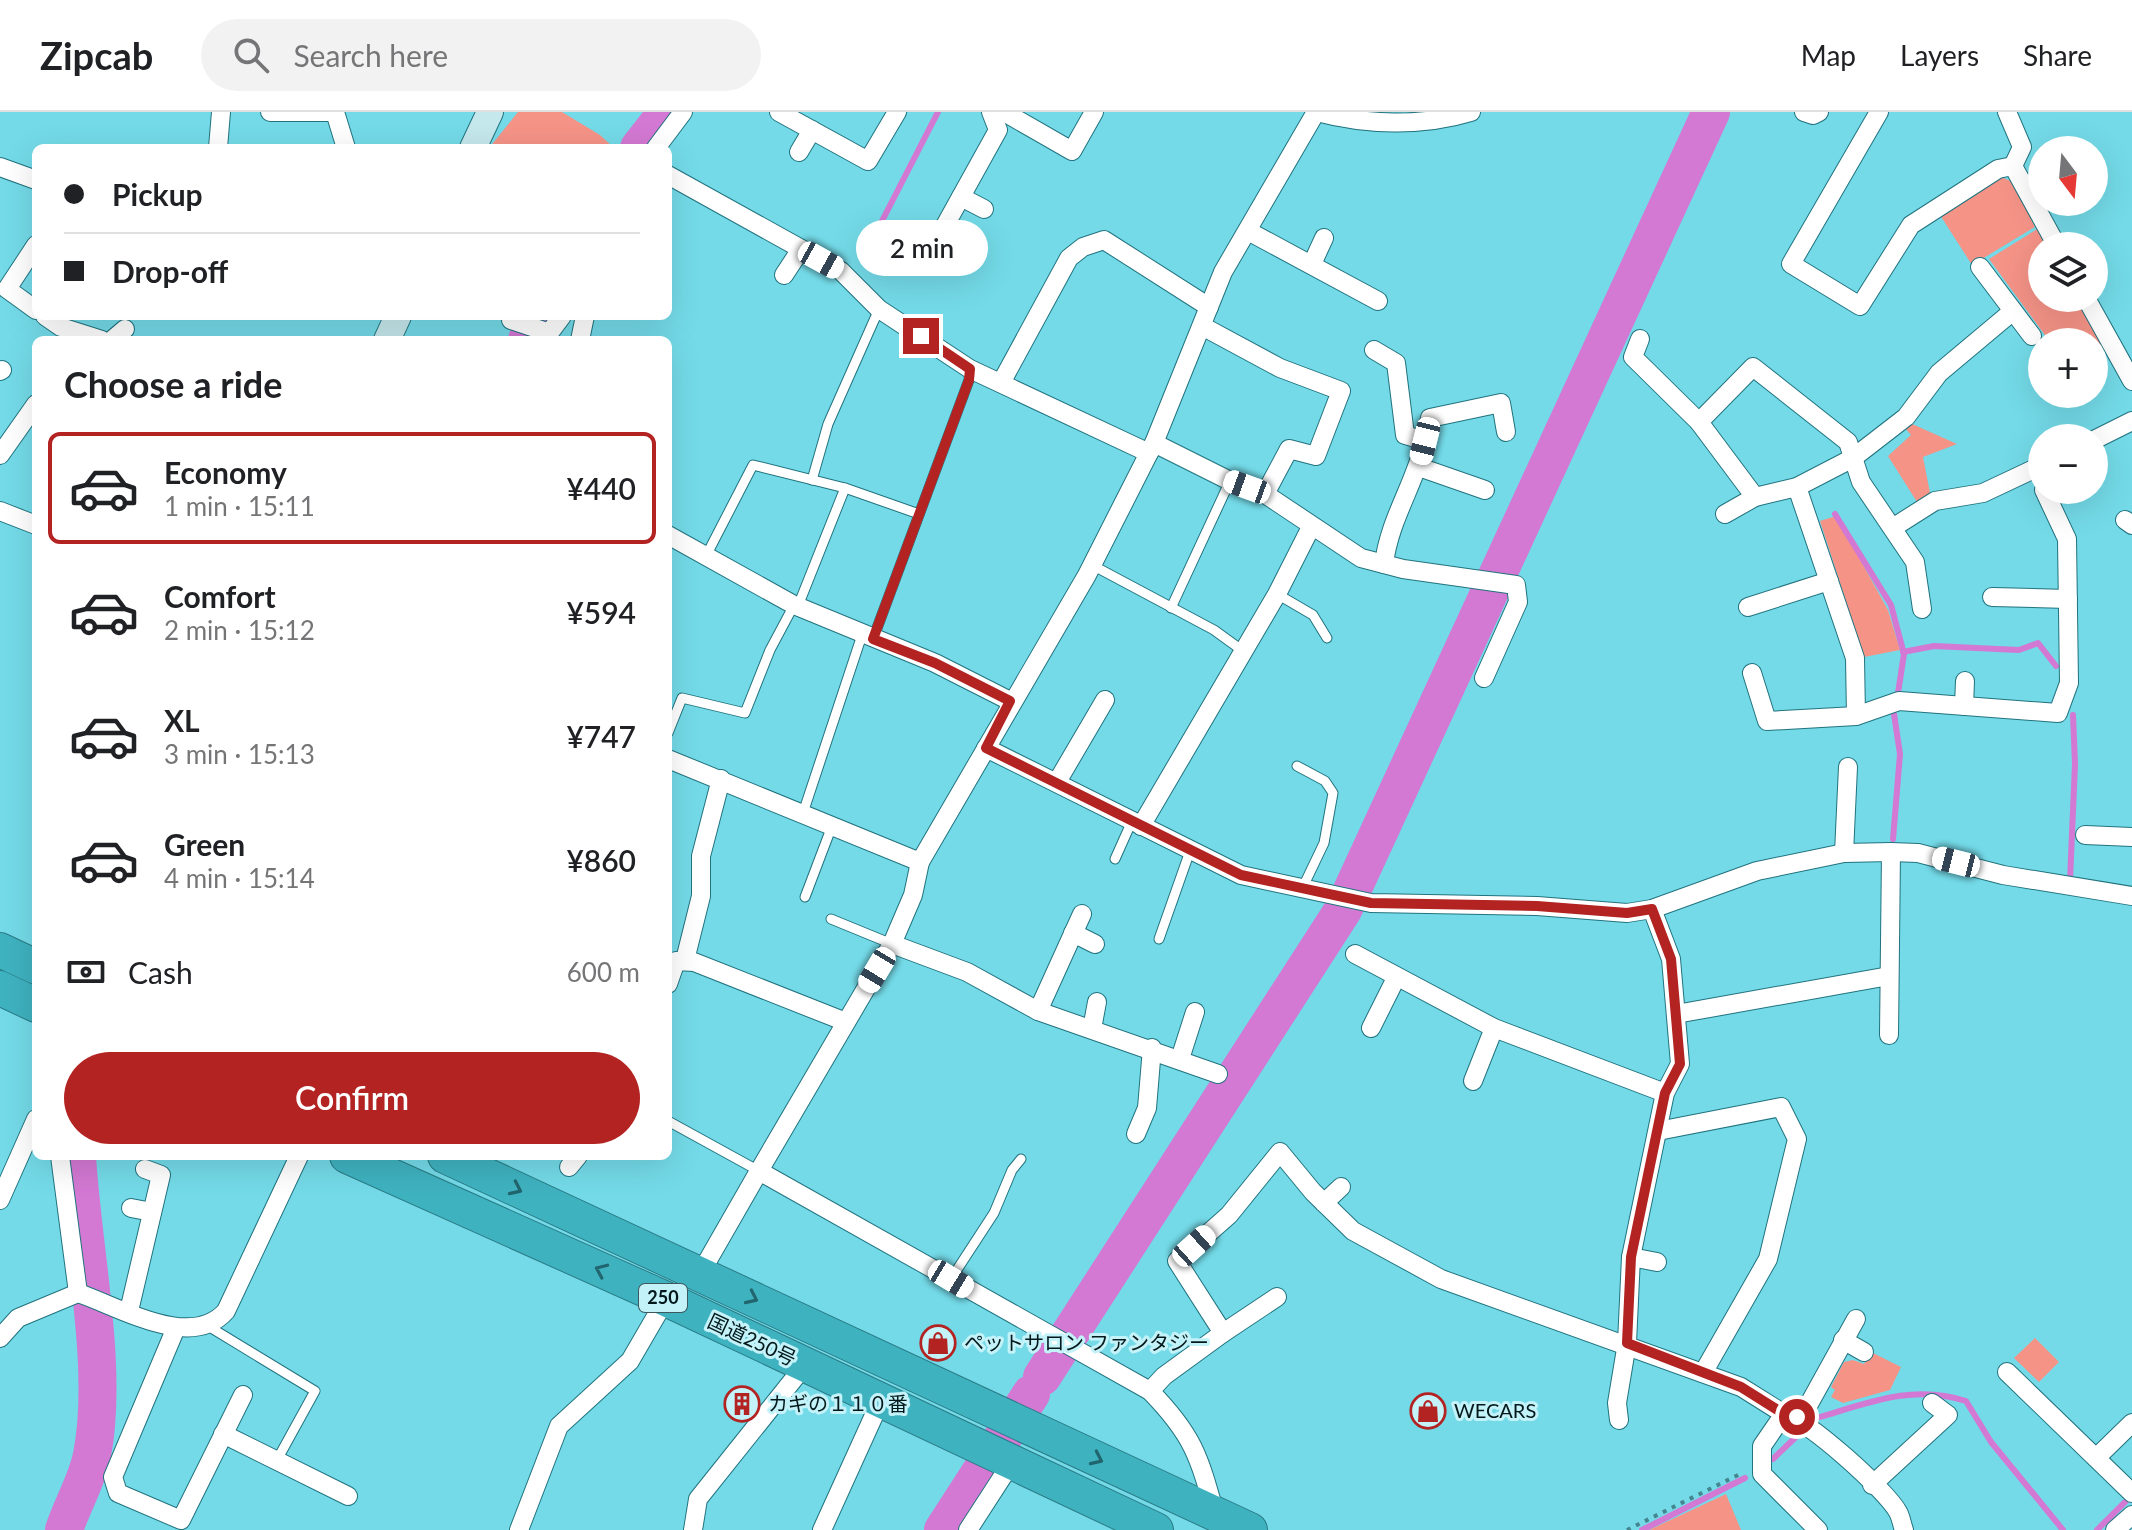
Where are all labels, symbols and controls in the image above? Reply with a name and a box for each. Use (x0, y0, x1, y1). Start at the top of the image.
search box (201, 19, 761, 91)
text: Zipcab (40, 32, 153, 78)
icon: search (229, 33, 273, 77)
text: Search here (293, 37, 448, 73)
text: Map (1801, 38, 1856, 72)
text: Layers (1900, 38, 1979, 72)
text: Share (2023, 38, 2092, 72)
north arrow (2028, 136, 2108, 216)
map controls (2028, 136, 2108, 504)
text: Pickup (112, 176, 203, 212)
callout: 2 min (855, 220, 987, 276)
text: 2 min (890, 232, 954, 264)
button: layers (2028, 232, 2108, 312)
car (794, 238, 848, 282)
text: Drop-off (112, 253, 228, 289)
route end (903, 318, 939, 354)
button: + (2028, 328, 2108, 408)
text: Choose a ride (64, 362, 283, 406)
car (1408, 415, 1442, 467)
button: − (2028, 424, 2108, 504)
icon: car (68, 452, 140, 524)
text: Economy (164, 454, 287, 490)
car (1220, 468, 1274, 506)
text: ¥440 (566, 470, 636, 506)
text: 1 min · 15:11 (164, 490, 315, 522)
icon: car (68, 576, 140, 648)
text: Comfort (164, 578, 276, 614)
text: ¥594 (566, 594, 636, 630)
text: 2 min · 15:12 (164, 614, 315, 646)
icon: car (68, 700, 140, 772)
text: XL (164, 702, 200, 738)
text: ¥747 (566, 718, 636, 754)
text: 3 min · 15:13 (164, 738, 315, 770)
icon: car (68, 824, 140, 896)
text: Green (164, 826, 245, 862)
text: ¥860 (566, 842, 636, 878)
car (1930, 845, 1982, 879)
text: 4 min · 15:14 (164, 862, 315, 894)
car (854, 943, 900, 997)
icon: cash (64, 950, 108, 994)
text: Cash (128, 954, 193, 990)
text: 600 m (567, 956, 640, 988)
button: Confirm (64, 1052, 640, 1144)
one-way arrow (507, 1179, 522, 1195)
car (1168, 1221, 1220, 1271)
car (924, 1256, 978, 1302)
one-way arrow (595, 1264, 609, 1280)
road number: 250 (639, 1284, 687, 1312)
one-way arrow (743, 1288, 758, 1304)
street label: 国道250号 (704, 1308, 800, 1370)
shop icon: ペットサロン ファンタジー (919, 1324, 957, 1362)
place label: ペットサロン ファンタジー (964, 1330, 1209, 1354)
building icon: カギの１１０番 (723, 1385, 761, 1423)
place label: カギの１１０番 (768, 1391, 908, 1415)
shop icon: WECARS (1409, 1392, 1447, 1430)
place label: WECARS (1454, 1398, 1536, 1422)
route start (1779, 1399, 1815, 1435)
one-way arrow (1089, 1449, 1104, 1465)

